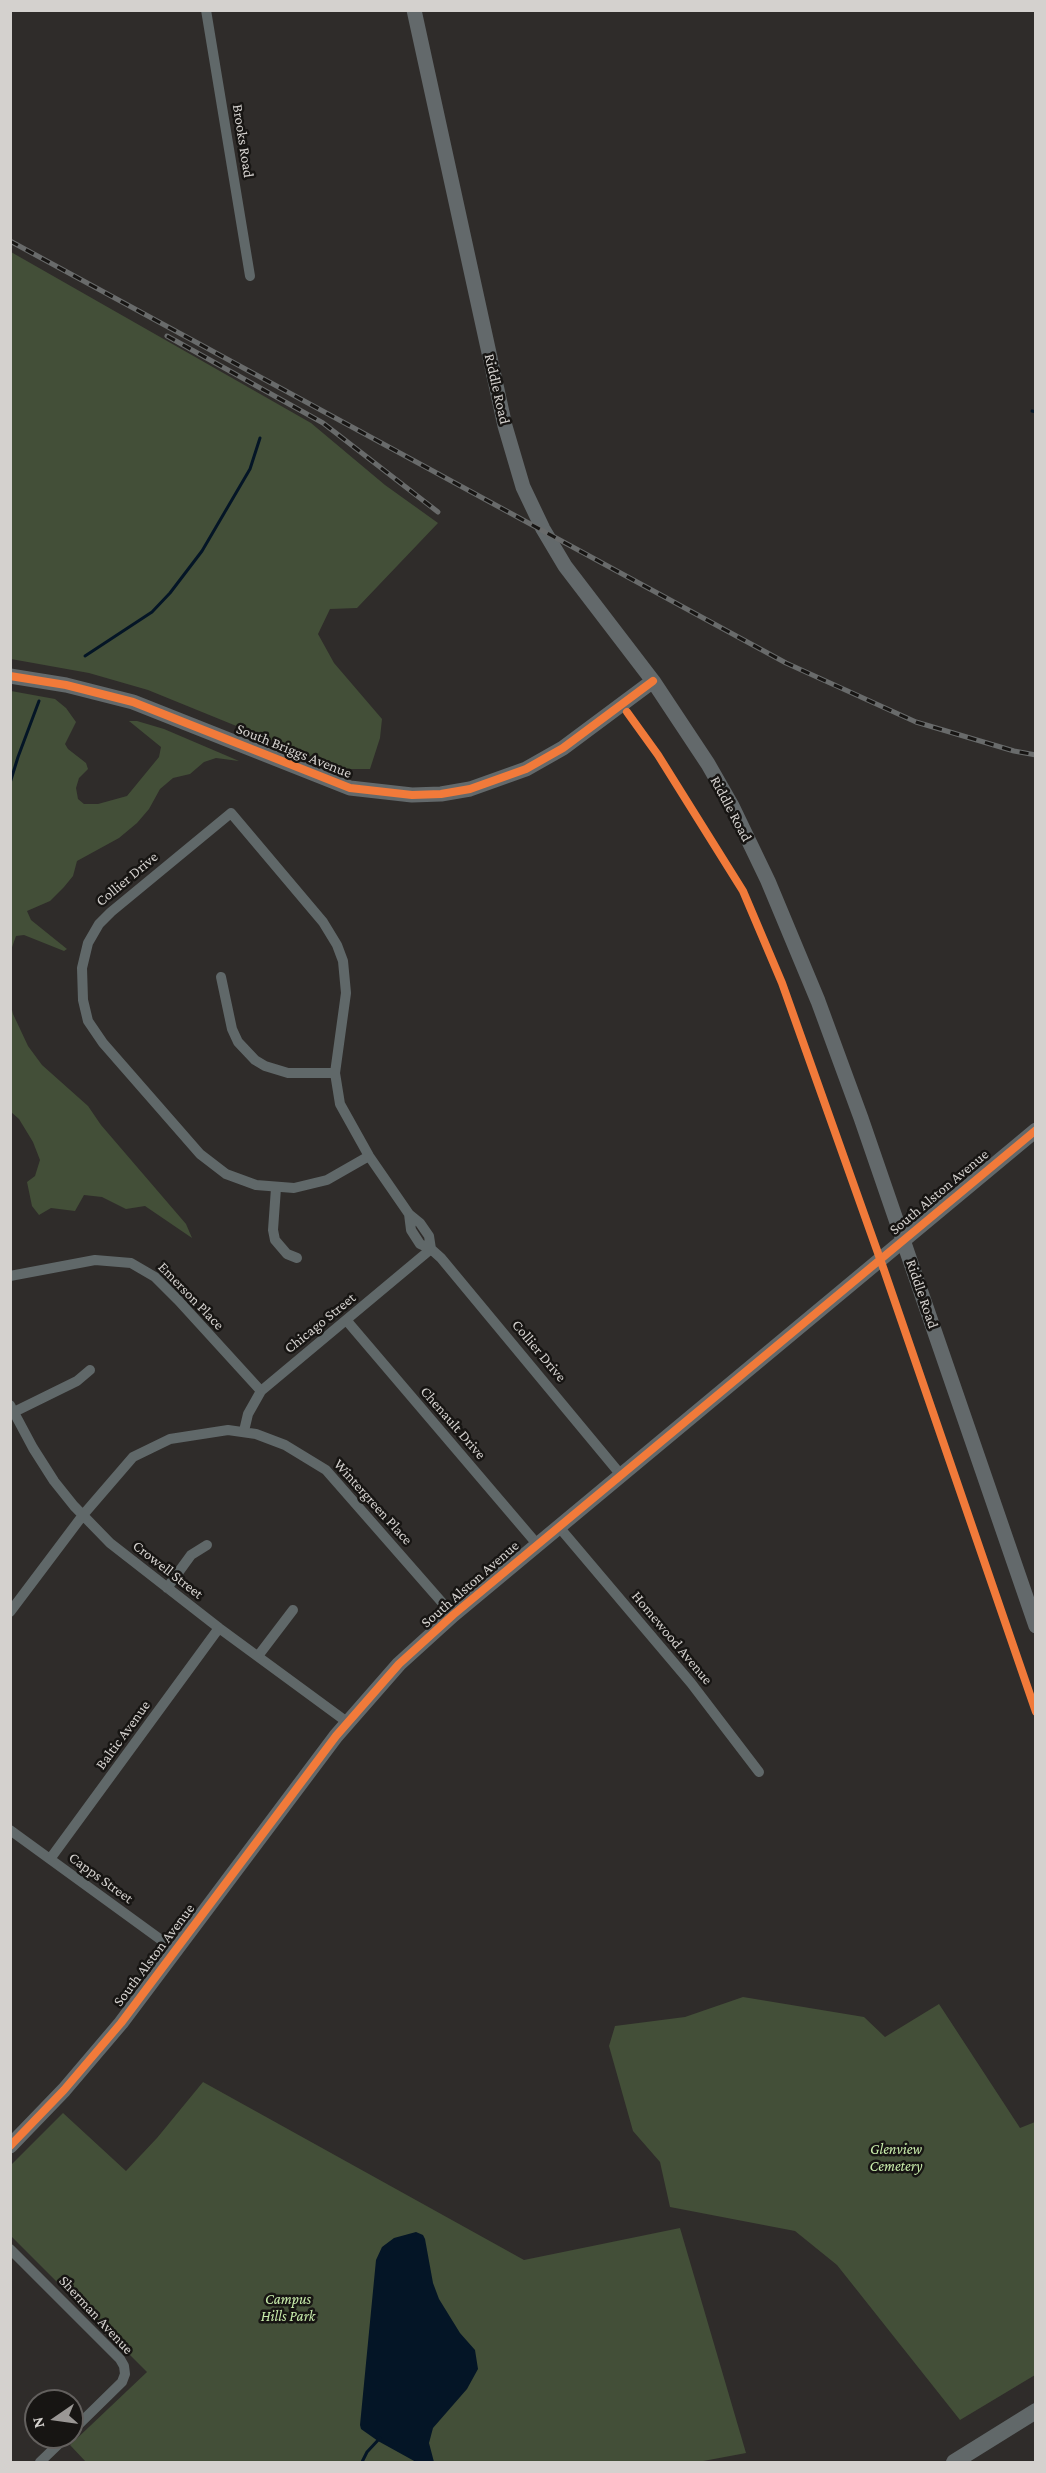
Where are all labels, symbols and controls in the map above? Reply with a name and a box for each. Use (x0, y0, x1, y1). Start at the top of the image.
street label: Brooks Road (228, 103, 258, 179)
street label: Riddle Road (480, 352, 514, 426)
street label: South Briggs Avenue (234, 720, 354, 782)
street label: Riddle Road (706, 773, 756, 845)
street label: Collier Drive (92, 848, 162, 910)
street label: South Alston Avenue (886, 1145, 992, 1239)
street label: Riddle Road (902, 1257, 942, 1331)
street label: Emerson Place (154, 1258, 228, 1334)
street label: Chicago Street (281, 1289, 359, 1357)
street label: Collier Drive (508, 1316, 570, 1386)
street label: Chenault Drive (416, 1383, 490, 1463)
street label: Wintergreen Place (330, 1455, 416, 1549)
street label: Crowell Street (129, 1537, 207, 1603)
street label: South Alston Avenue (417, 1537, 523, 1631)
street label: Homewood Avenue (628, 1588, 716, 1688)
street label: Baltic Avenue (92, 1697, 154, 1773)
street label: Capps Street (65, 1849, 137, 1907)
street label: South Alston Avenue (110, 1900, 198, 2010)
park label: Glenview Cemetery (869, 2140, 923, 2175)
street label: Sherman Avenue (55, 2272, 137, 2358)
park label: Campus Hills Park (261, 2290, 315, 2325)
north arrow (24, 2389, 84, 2449)
text: N (28, 2415, 47, 2430)

